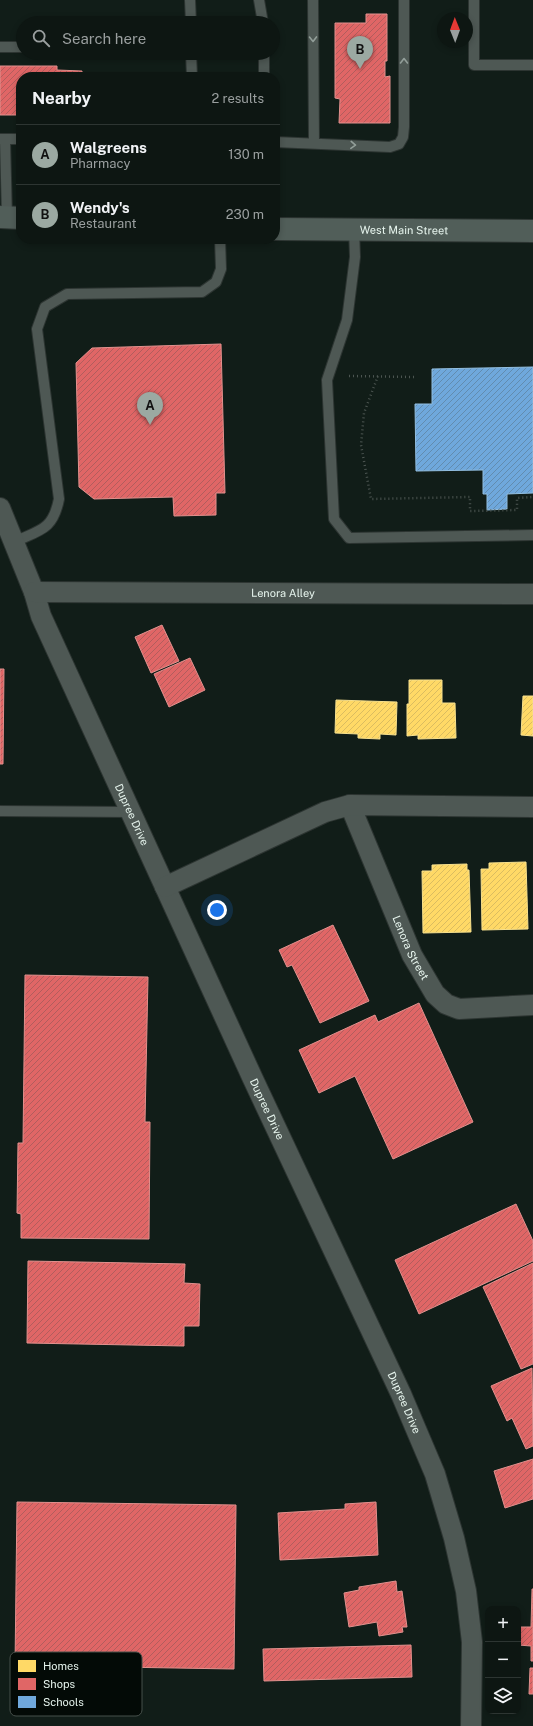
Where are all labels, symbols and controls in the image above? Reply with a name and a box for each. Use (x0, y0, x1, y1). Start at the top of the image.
north arrow (437, 12, 473, 48)
search box (16, 16, 280, 60)
icon: search (30, 27, 52, 49)
text: Search here (62, 30, 146, 47)
one-way arrow (309, 36, 317, 42)
pin: B (347, 36, 373, 69)
one-way arrow (400, 58, 408, 64)
text: Nearby (32, 88, 91, 108)
text: 2 results (212, 91, 264, 106)
text: Walgreens (70, 139, 147, 156)
one-way arrow (350, 141, 356, 149)
text: A (40, 147, 50, 162)
text: 130 m (228, 147, 264, 162)
text: Pharmacy (70, 156, 130, 171)
text: Wendy's (70, 199, 130, 216)
text: B (41, 207, 49, 222)
text: 230 m (226, 207, 264, 222)
text: Restaurant (70, 216, 136, 231)
street label: West Main Street (360, 224, 448, 236)
pin: A (137, 392, 163, 425)
street label: Lenora Alley (251, 587, 315, 599)
street label: Dupree Drive (113, 782, 151, 847)
your location (207, 900, 227, 920)
street label: Lenora Street (390, 914, 431, 982)
street label: Dupree Drive (248, 1076, 287, 1142)
street label: Dupree Drive (385, 1370, 423, 1435)
map controls (485, 1606, 521, 1714)
button: + (485, 1606, 521, 1642)
button: − (485, 1642, 521, 1678)
legend (10, 1652, 142, 1716)
text: Homes (43, 1660, 79, 1672)
text: Shops (43, 1678, 75, 1690)
button: layers (485, 1678, 521, 1714)
text: Schools (43, 1696, 84, 1708)

